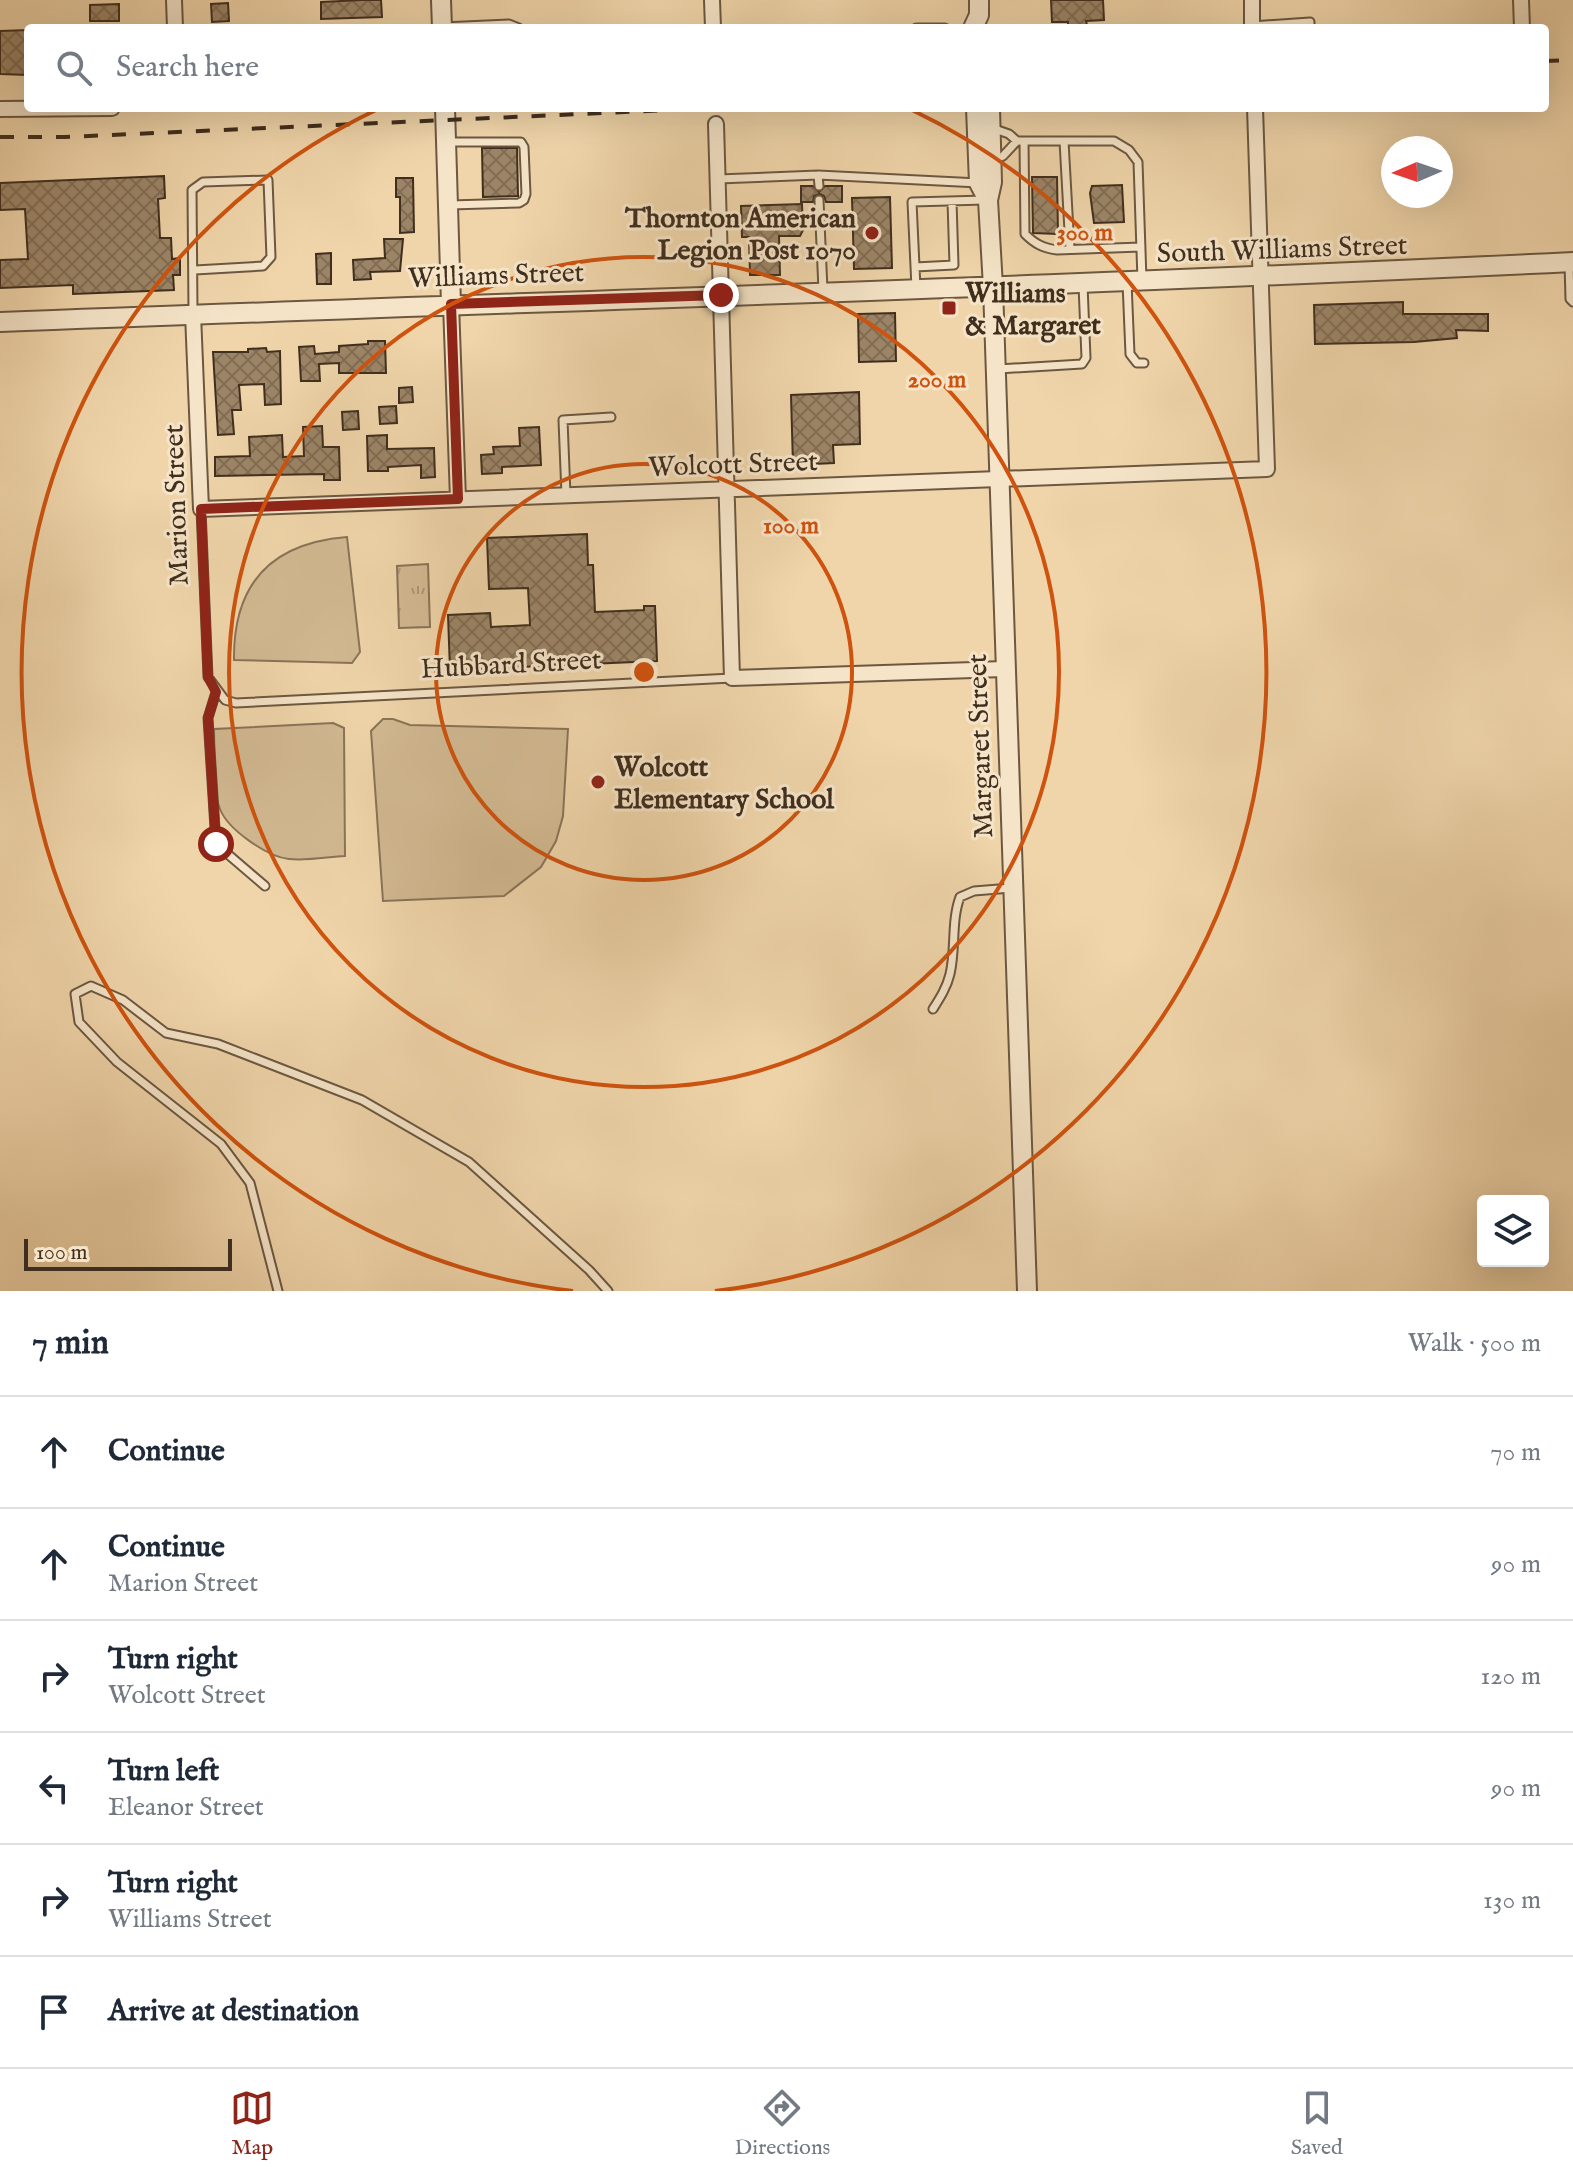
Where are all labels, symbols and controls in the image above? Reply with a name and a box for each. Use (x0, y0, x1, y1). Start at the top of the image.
search box (24, 24, 1549, 112)
icon: search (52, 46, 96, 90)
text: Search here (116, 49, 259, 87)
north arrow (1381, 136, 1453, 208)
place label: Thornton American Legion Post 1070 (624, 202, 856, 269)
text: 300 m (1057, 218, 1114, 249)
marker: Thornton American Legion Post 1070 (863, 224, 881, 242)
street label: South Williams Street (1156, 229, 1408, 272)
street label: Williams Street (407, 256, 585, 297)
route end (703, 277, 739, 313)
place label: Williams & Margaret (964, 277, 1101, 344)
marker: Williams & Margaret (940, 299, 958, 317)
text: 200 m (908, 365, 967, 396)
street label: Marion Street (157, 423, 198, 586)
street label: Wolcott Street (648, 445, 819, 486)
text: 100 m (763, 511, 820, 542)
street label: Hubbard Street (420, 643, 603, 688)
street label: Margaret Street (961, 653, 1002, 839)
centre of rings (630, 658, 658, 686)
place label: Wolcott Elementary School (613, 751, 835, 818)
marker: Wolcott Elementary School (589, 773, 607, 791)
route start (198, 826, 234, 862)
map controls (1477, 1195, 1549, 1267)
button: layers (1477, 1195, 1549, 1267)
scale bar (24, 1235, 232, 1271)
text: 100 m (36, 1239, 88, 1267)
text: 7 min (32, 1322, 109, 1365)
text: Walk · 500 m (1408, 1327, 1541, 1360)
icon: ahead (32, 1430, 76, 1474)
text: Continue (108, 1433, 225, 1471)
text: 70 m (1490, 1436, 1541, 1469)
text: Continue (108, 1529, 225, 1567)
icon: ahead (32, 1542, 76, 1586)
text: 90 m (1491, 1548, 1541, 1581)
text: Marion Street (108, 1567, 258, 1600)
text: Turn right (108, 1641, 238, 1679)
icon: right (32, 1654, 76, 1698)
text: 120 m (1481, 1660, 1541, 1693)
text: Wolcott Street (108, 1679, 266, 1712)
text: Turn left (108, 1753, 219, 1791)
icon: left (32, 1766, 76, 1810)
text: 90 m (1491, 1772, 1541, 1805)
text: Eleanor Street (108, 1791, 264, 1824)
text: Turn right (108, 1865, 238, 1903)
icon: right (32, 1878, 76, 1922)
text: 130 m (1483, 1884, 1541, 1917)
text: Williams Street (108, 1903, 272, 1936)
icon: arrive (32, 1990, 76, 2034)
text: Arrive at destination (108, 1993, 359, 2031)
tab: Map (230, 2086, 274, 2162)
tab: Directions (735, 2086, 830, 2162)
tab: Saved (1291, 2086, 1343, 2162)

